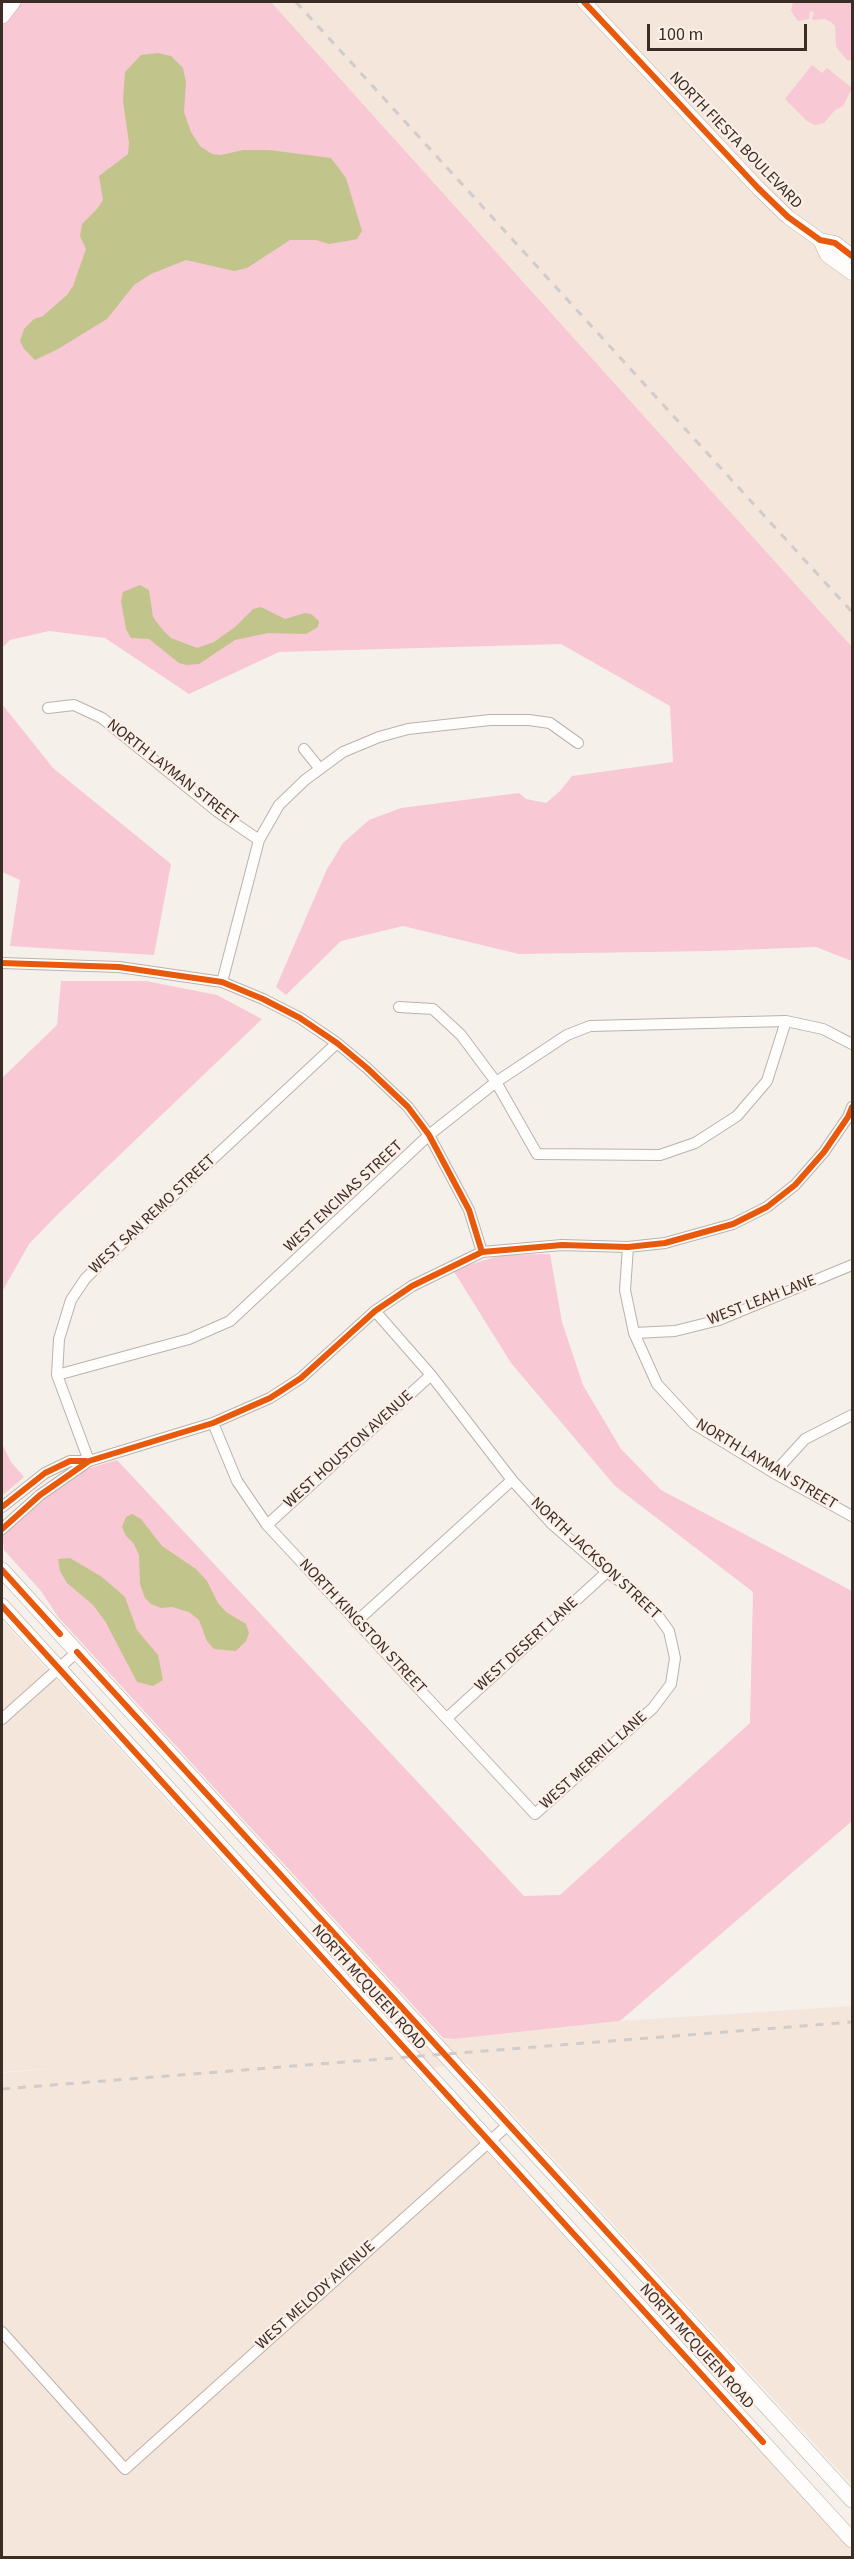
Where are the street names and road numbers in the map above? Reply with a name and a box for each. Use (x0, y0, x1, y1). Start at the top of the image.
street label: NORTH FIESTA BOULEVARD (665, 69, 805, 213)
street label: NORTH LAYMAN STREET (103, 716, 241, 830)
street label: WEST ENCINAS STREET (281, 1137, 407, 1257)
street label: WEST SAN REMO STREET (86, 1151, 220, 1279)
street label: WEST LEAH LANE (705, 1271, 819, 1331)
street label: WEST HOUSTON AVENUE (280, 1387, 418, 1513)
street label: NORTH LAYMAN STREET (692, 1415, 840, 1515)
street label: NORTH JACKSON STREET (526, 1494, 664, 1624)
street label: NORTH KINGSTON STREET (294, 1555, 430, 1699)
street label: WEST DESERT LANE (471, 1594, 583, 1696)
street label: WEST MERRILL LANE (536, 1708, 652, 1814)
street label: NORTH MCQUEEN ROAD (307, 1921, 429, 2055)
street label: WEST MELODY AVENUE (252, 2237, 380, 2355)
street label: NORTH MCQUEEN ROAD (635, 2280, 757, 2414)

